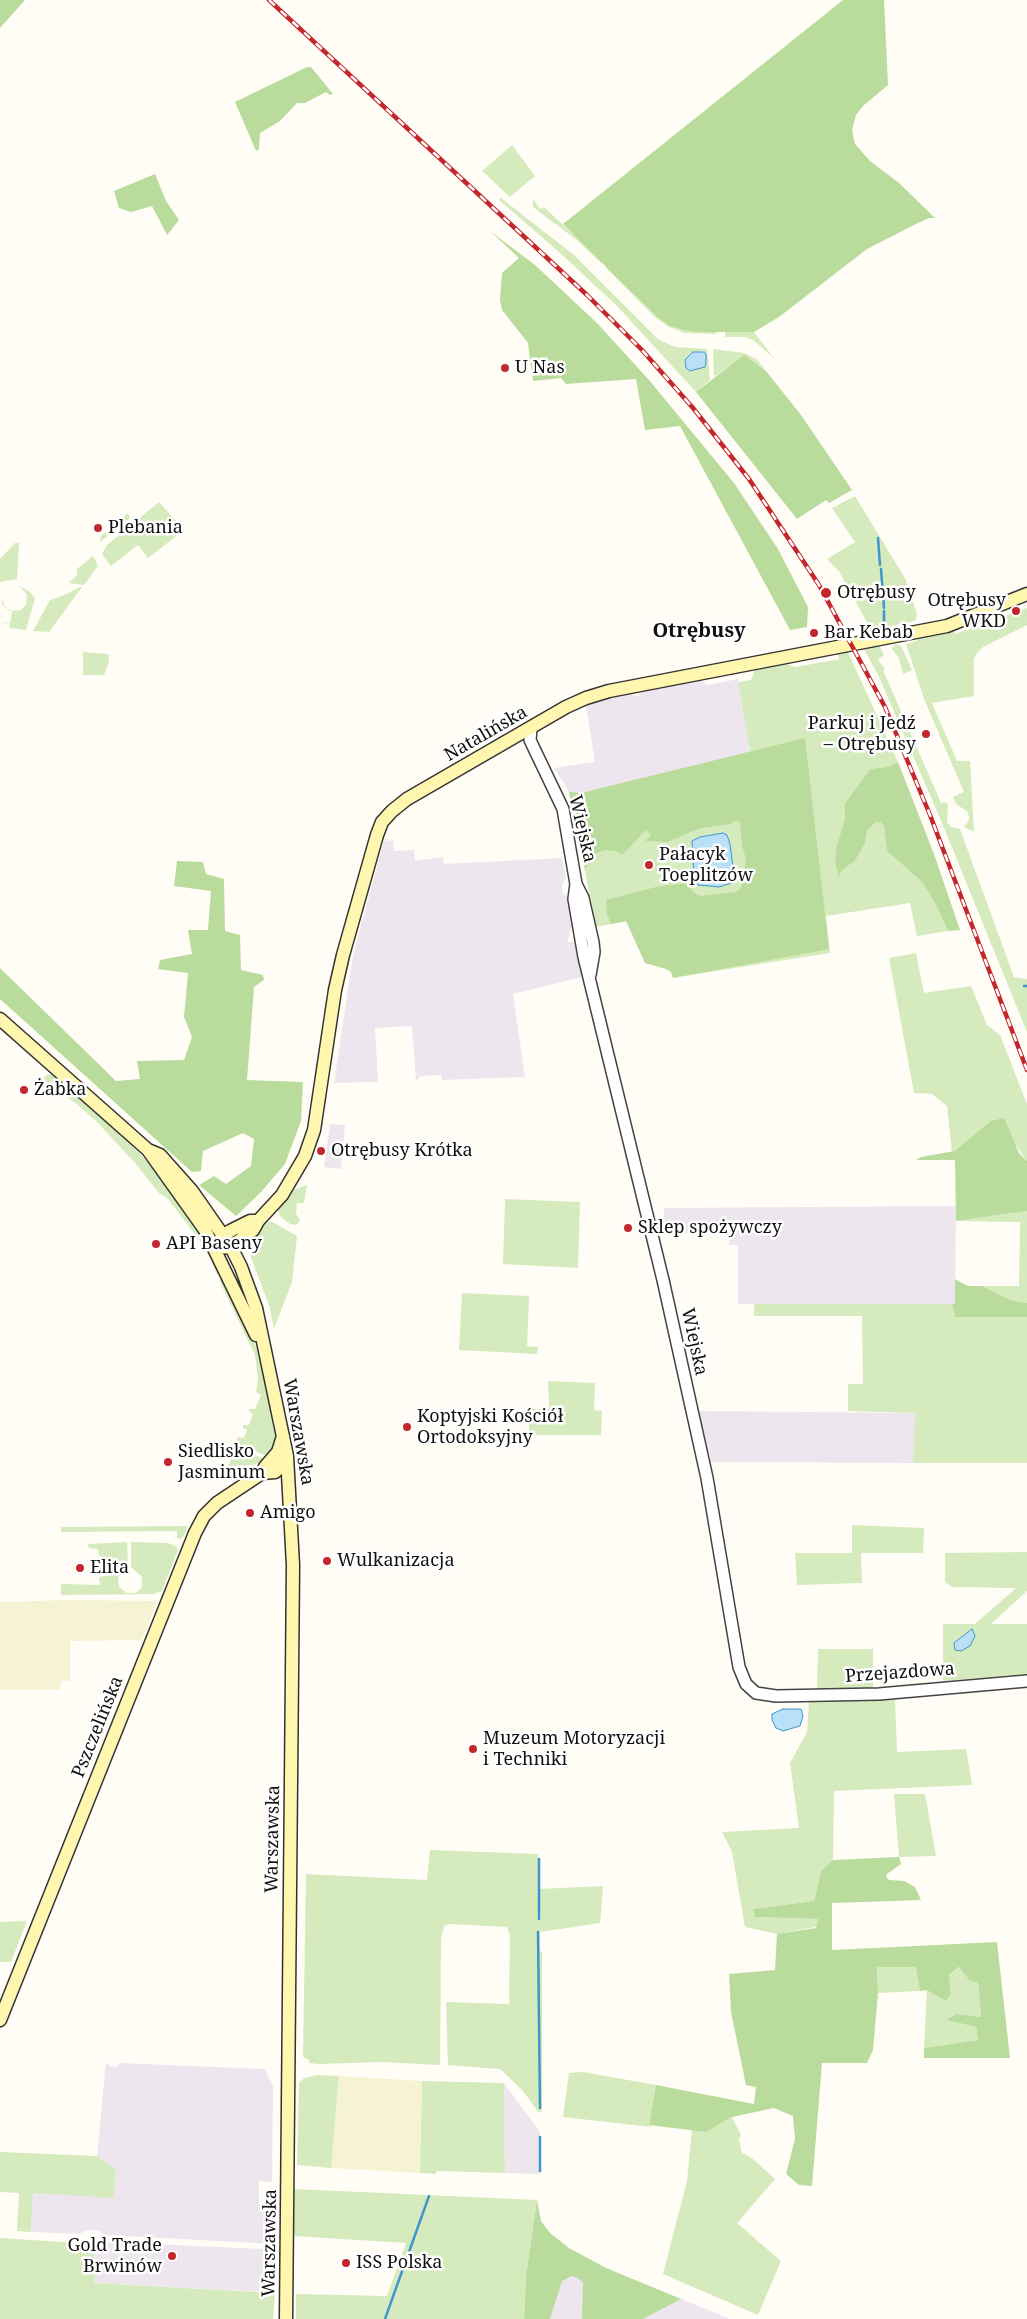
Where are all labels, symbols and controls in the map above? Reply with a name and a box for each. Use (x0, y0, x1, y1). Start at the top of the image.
place label: U Nas (515, 357, 565, 379)
marker: U Nas (499, 362, 511, 374)
place label: Plebania (108, 517, 183, 539)
marker: Plebania (92, 522, 104, 534)
place label: Otrębusy (837, 582, 916, 604)
marker: Otrębusy (819, 586, 833, 600)
place label: Otrębusy WKD (927, 590, 1006, 632)
marker: Otrębusy WKD (1010, 605, 1022, 617)
district label: Otrębusy (652, 619, 746, 643)
place label: Bar Kebab (824, 622, 913, 644)
marker: Bar Kebab (808, 627, 820, 639)
street label: Natalińska (441, 702, 531, 766)
place label: Parkuj i Jedź – Otrębusy (808, 713, 916, 756)
marker: Parkuj i Jedź – Otrębusy (920, 728, 932, 740)
street label: Wiejska (564, 793, 600, 865)
place label: Pałacyk Toeplitzów (659, 844, 753, 886)
marker: Pałacyk Toeplitzów (643, 859, 655, 871)
place label: Żabka (34, 1079, 87, 1101)
marker: Żabka (18, 1084, 30, 1096)
place label: Otrębusy Krótka (331, 1140, 473, 1162)
marker: Otrębusy Krótka (315, 1145, 327, 1157)
place label: Sklep spożywczy (638, 1217, 782, 1239)
marker: Sklep spożywczy (622, 1222, 634, 1234)
place label: API Baseny (166, 1233, 262, 1255)
marker: API Baseny (150, 1238, 162, 1250)
street label: Wiejska (676, 1306, 712, 1378)
street label: Warszawska (278, 1377, 318, 1487)
place label: Koptyjski Kościół Ortodoksyjny (417, 1406, 563, 1448)
marker: Koptyjski Kościół Ortodoksyjny (401, 1421, 413, 1433)
place label: Siedlisko Jasminum (178, 1441, 265, 1484)
marker: Siedlisko Jasminum (162, 1456, 174, 1468)
place label: Amigo (260, 1502, 316, 1524)
marker: Amigo (244, 1507, 256, 1519)
place label: Wulkanizacja (337, 1550, 455, 1572)
marker: Wulkanizacja (321, 1555, 333, 1567)
place label: Elita (90, 1557, 129, 1579)
marker: Elita (74, 1562, 86, 1574)
street label: Przejazdowa (844, 1658, 956, 1688)
street label: Pszczelińska (68, 1673, 128, 1781)
place label: Muzeum Motoryzacji i Techniki (483, 1728, 665, 1770)
marker: Muzeum Motoryzacji i Techniki (467, 1743, 479, 1755)
street label: Warszawska (261, 1785, 285, 1893)
street label: Warszawska (258, 2189, 282, 2297)
place label: Gold Trade Brwinów (67, 2235, 162, 2278)
marker: Gold Trade Brwinów (166, 2250, 178, 2262)
place label: ISS Polska (356, 2252, 442, 2274)
marker: ISS Polska (340, 2257, 352, 2269)

